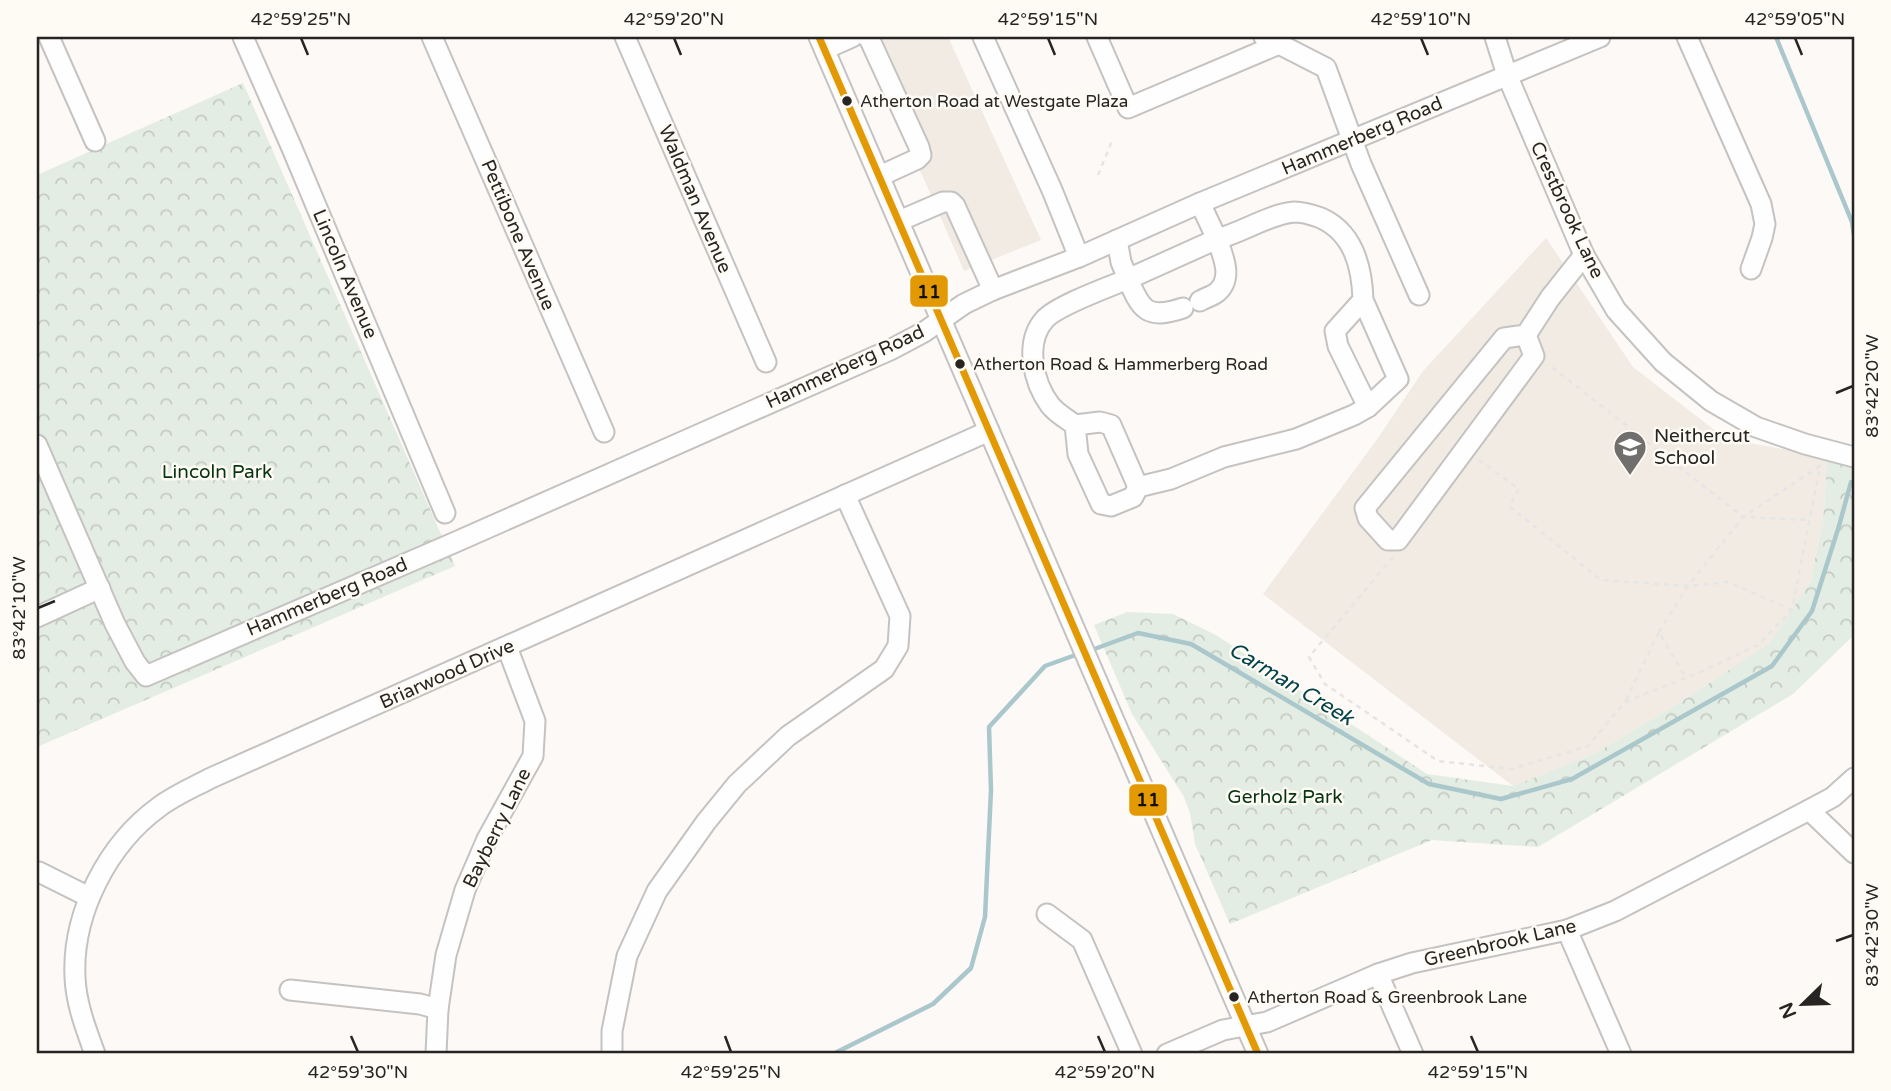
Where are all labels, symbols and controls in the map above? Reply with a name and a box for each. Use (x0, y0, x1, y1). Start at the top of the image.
text: 42°59'25"N (251, 8, 351, 30)
text: 42°59'20"N (624, 8, 724, 30)
text: 42°59'15"N (998, 8, 1098, 30)
text: 42°59'10"N (1371, 8, 1471, 30)
text: 42°59'05"N (1745, 8, 1845, 30)
place label: Atherton Road at Westgate Plaza (860, 91, 1128, 112)
street label: Hammerberg Road (1278, 92, 1446, 180)
marker: Atherton Road at Westgate Plaza (840, 94, 854, 108)
street label: Waldman Avenue (654, 122, 736, 276)
street label: Crestbrook Lane (1526, 138, 1608, 282)
street label: Pettibone Avenue (476, 156, 560, 314)
street label: Lincoln Avenue (308, 206, 382, 342)
line badge: 11 (909, 274, 949, 308)
text: 11 (917, 281, 941, 303)
street label: Hammerberg Road (762, 321, 928, 413)
text: 83°42'20"W (1861, 334, 1883, 438)
place label: Atherton Road & Hammerberg Road (973, 354, 1268, 375)
marker: Atherton Road & Hammerberg Road (953, 357, 967, 371)
place label: Neithercut School (1654, 425, 1750, 469)
school or university icon: Neithercut School (1611, 428, 1649, 477)
park label: Lincoln Park (162, 461, 272, 483)
street label: Hammerberg Road (243, 553, 411, 641)
text: 83°42'10"W (8, 556, 30, 660)
street label: Briarwood Drive (376, 635, 518, 713)
water label: Carman Creek (1224, 637, 1359, 732)
street label: Bayberry Lane (459, 765, 535, 891)
line badge: 11 (1128, 783, 1168, 817)
park label: Gerholz Park (1227, 786, 1343, 808)
text: 11 (1136, 789, 1160, 811)
text: 83°42'30"W (1861, 883, 1883, 987)
street label: Greenbrook Lane (1422, 915, 1578, 971)
north arrow (1769, 968, 1839, 1038)
place label: Atherton Road & Greenbrook Lane (1247, 987, 1527, 1008)
marker: Atherton Road & Greenbrook Lane (1227, 990, 1241, 1004)
text: N (1775, 999, 1801, 1022)
text: 42°59'30"N (308, 1061, 408, 1083)
text: 42°59'25"N (681, 1061, 781, 1083)
text: 42°59'20"N (1055, 1061, 1155, 1083)
text: 42°59'15"N (1428, 1061, 1528, 1083)

